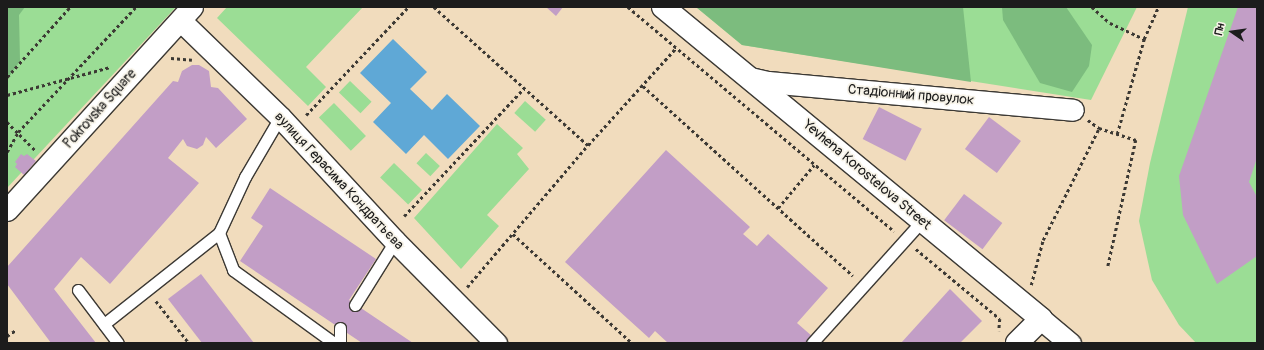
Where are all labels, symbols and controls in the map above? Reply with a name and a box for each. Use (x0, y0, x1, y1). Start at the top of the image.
north arrow (1212, 12, 1252, 52)
text: Пн (1212, 22, 1228, 37)
street label: Pokrovska Square (60, 66, 140, 152)
street label: Стадіонний провулок (847, 81, 975, 109)
street label: вулиця Герасима Кондратьєва (271, 109, 407, 253)
street label: Yevhena Korostelova Street (800, 116, 934, 234)

